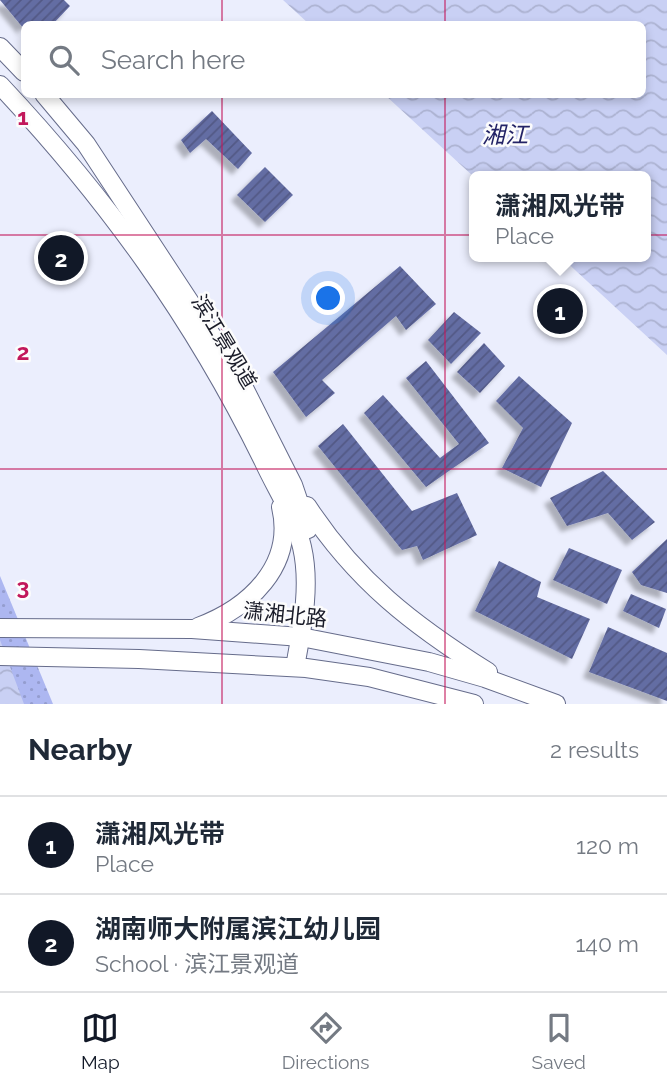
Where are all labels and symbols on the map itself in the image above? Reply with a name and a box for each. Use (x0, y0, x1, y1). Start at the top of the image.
text: 1 (17, 103, 29, 130)
water label: 湘江 (482, 121, 531, 148)
pin: 2 (38, 232, 84, 284)
your location (311, 281, 345, 315)
pin: 1 (537, 285, 583, 337)
street label: 滨江景观道 (187, 290, 262, 393)
text: 2 (17, 338, 29, 365)
text: 3 (17, 573, 29, 600)
street label: 潇湘北路 (242, 598, 328, 631)

